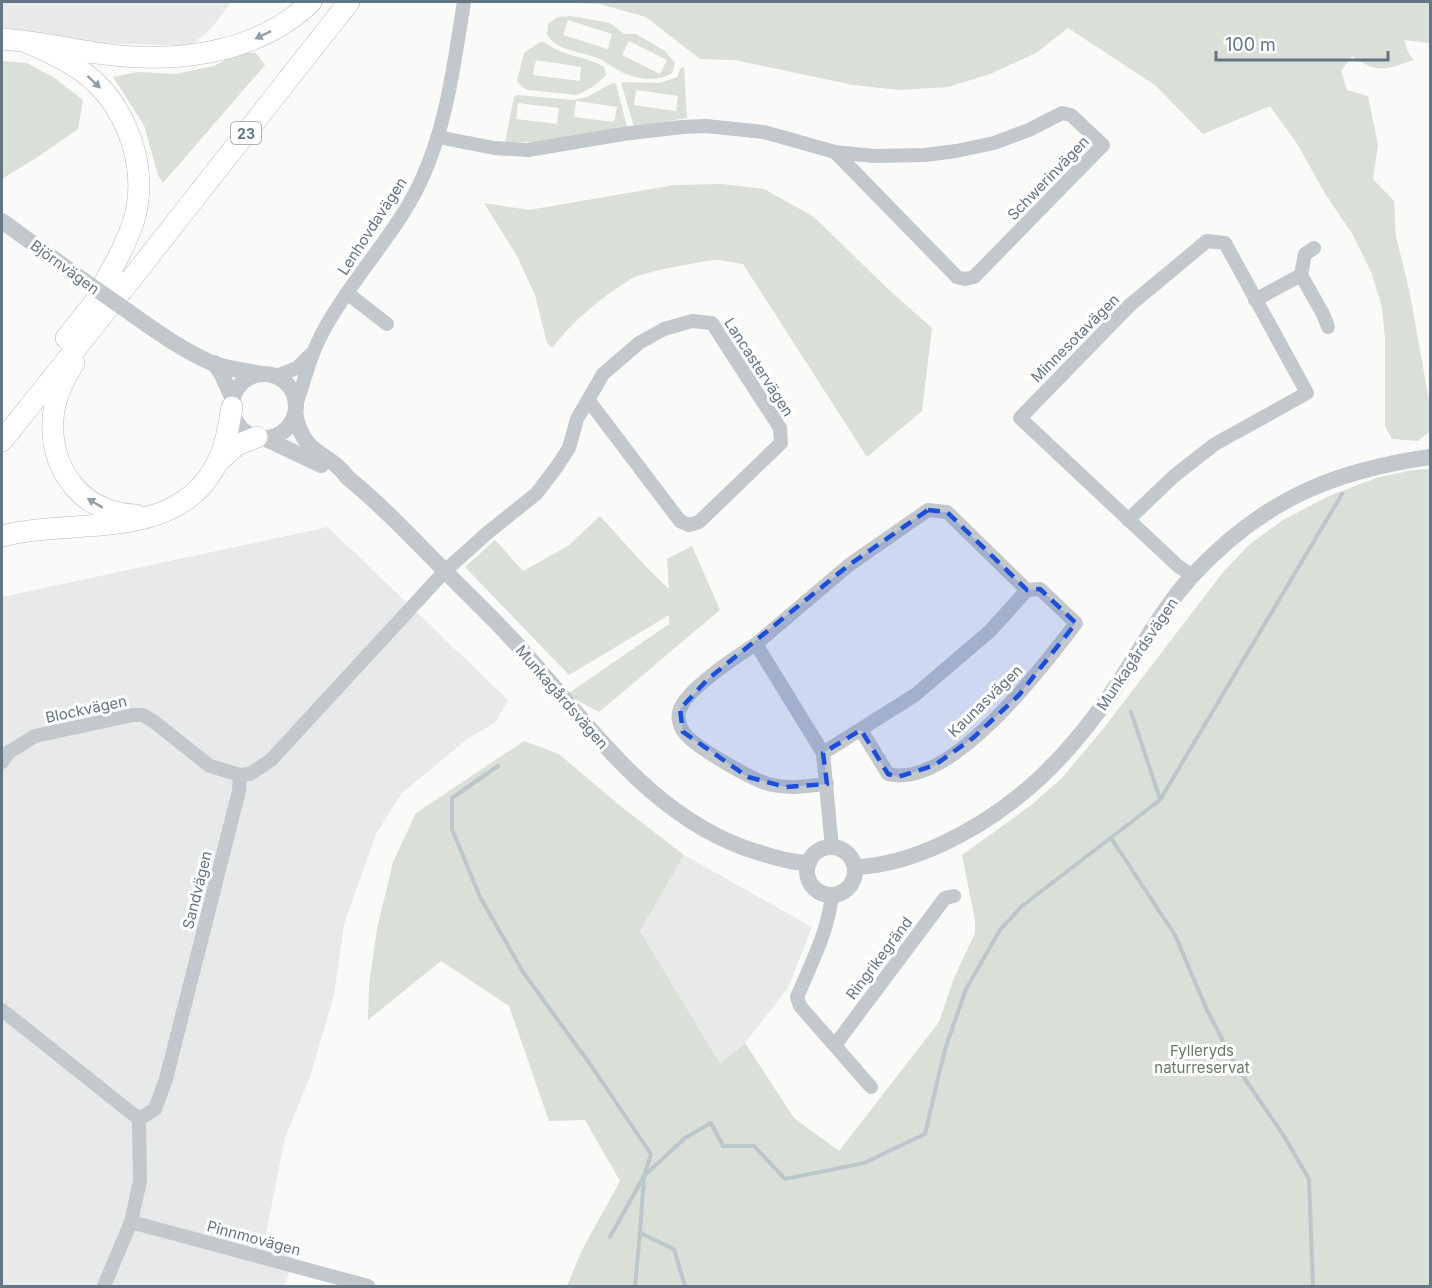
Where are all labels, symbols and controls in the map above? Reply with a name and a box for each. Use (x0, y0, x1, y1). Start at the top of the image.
scale bar (1216, 24, 1388, 62)
one-way arrow (254, 30, 271, 39)
text: 100 m (1225, 34, 1276, 55)
one-way arrow (87, 74, 101, 88)
road number: 23 (231, 122, 261, 144)
street label: Schwerinvägen (1003, 132, 1093, 224)
street label: Lenhovdavägen (333, 174, 411, 278)
street label: Björnvägen (27, 236, 103, 298)
street label: Minnesotavägen (1027, 290, 1123, 386)
street label: Lancastervägen (720, 314, 798, 420)
one-way arrow (87, 497, 103, 508)
street label: Munkagårdsvägen (1092, 594, 1182, 714)
street label: Munkagårdsvägen (512, 641, 612, 753)
street label: Kaunasvägen (944, 661, 1026, 741)
street label: Blockvägen (44, 691, 128, 727)
street label: Sandvägen (178, 849, 216, 931)
street label: Ringrikegränd (842, 913, 916, 1003)
park label: Fylleryds naturreservat (1154, 1041, 1250, 1077)
street label: Pinnmovägen (205, 1216, 303, 1260)

